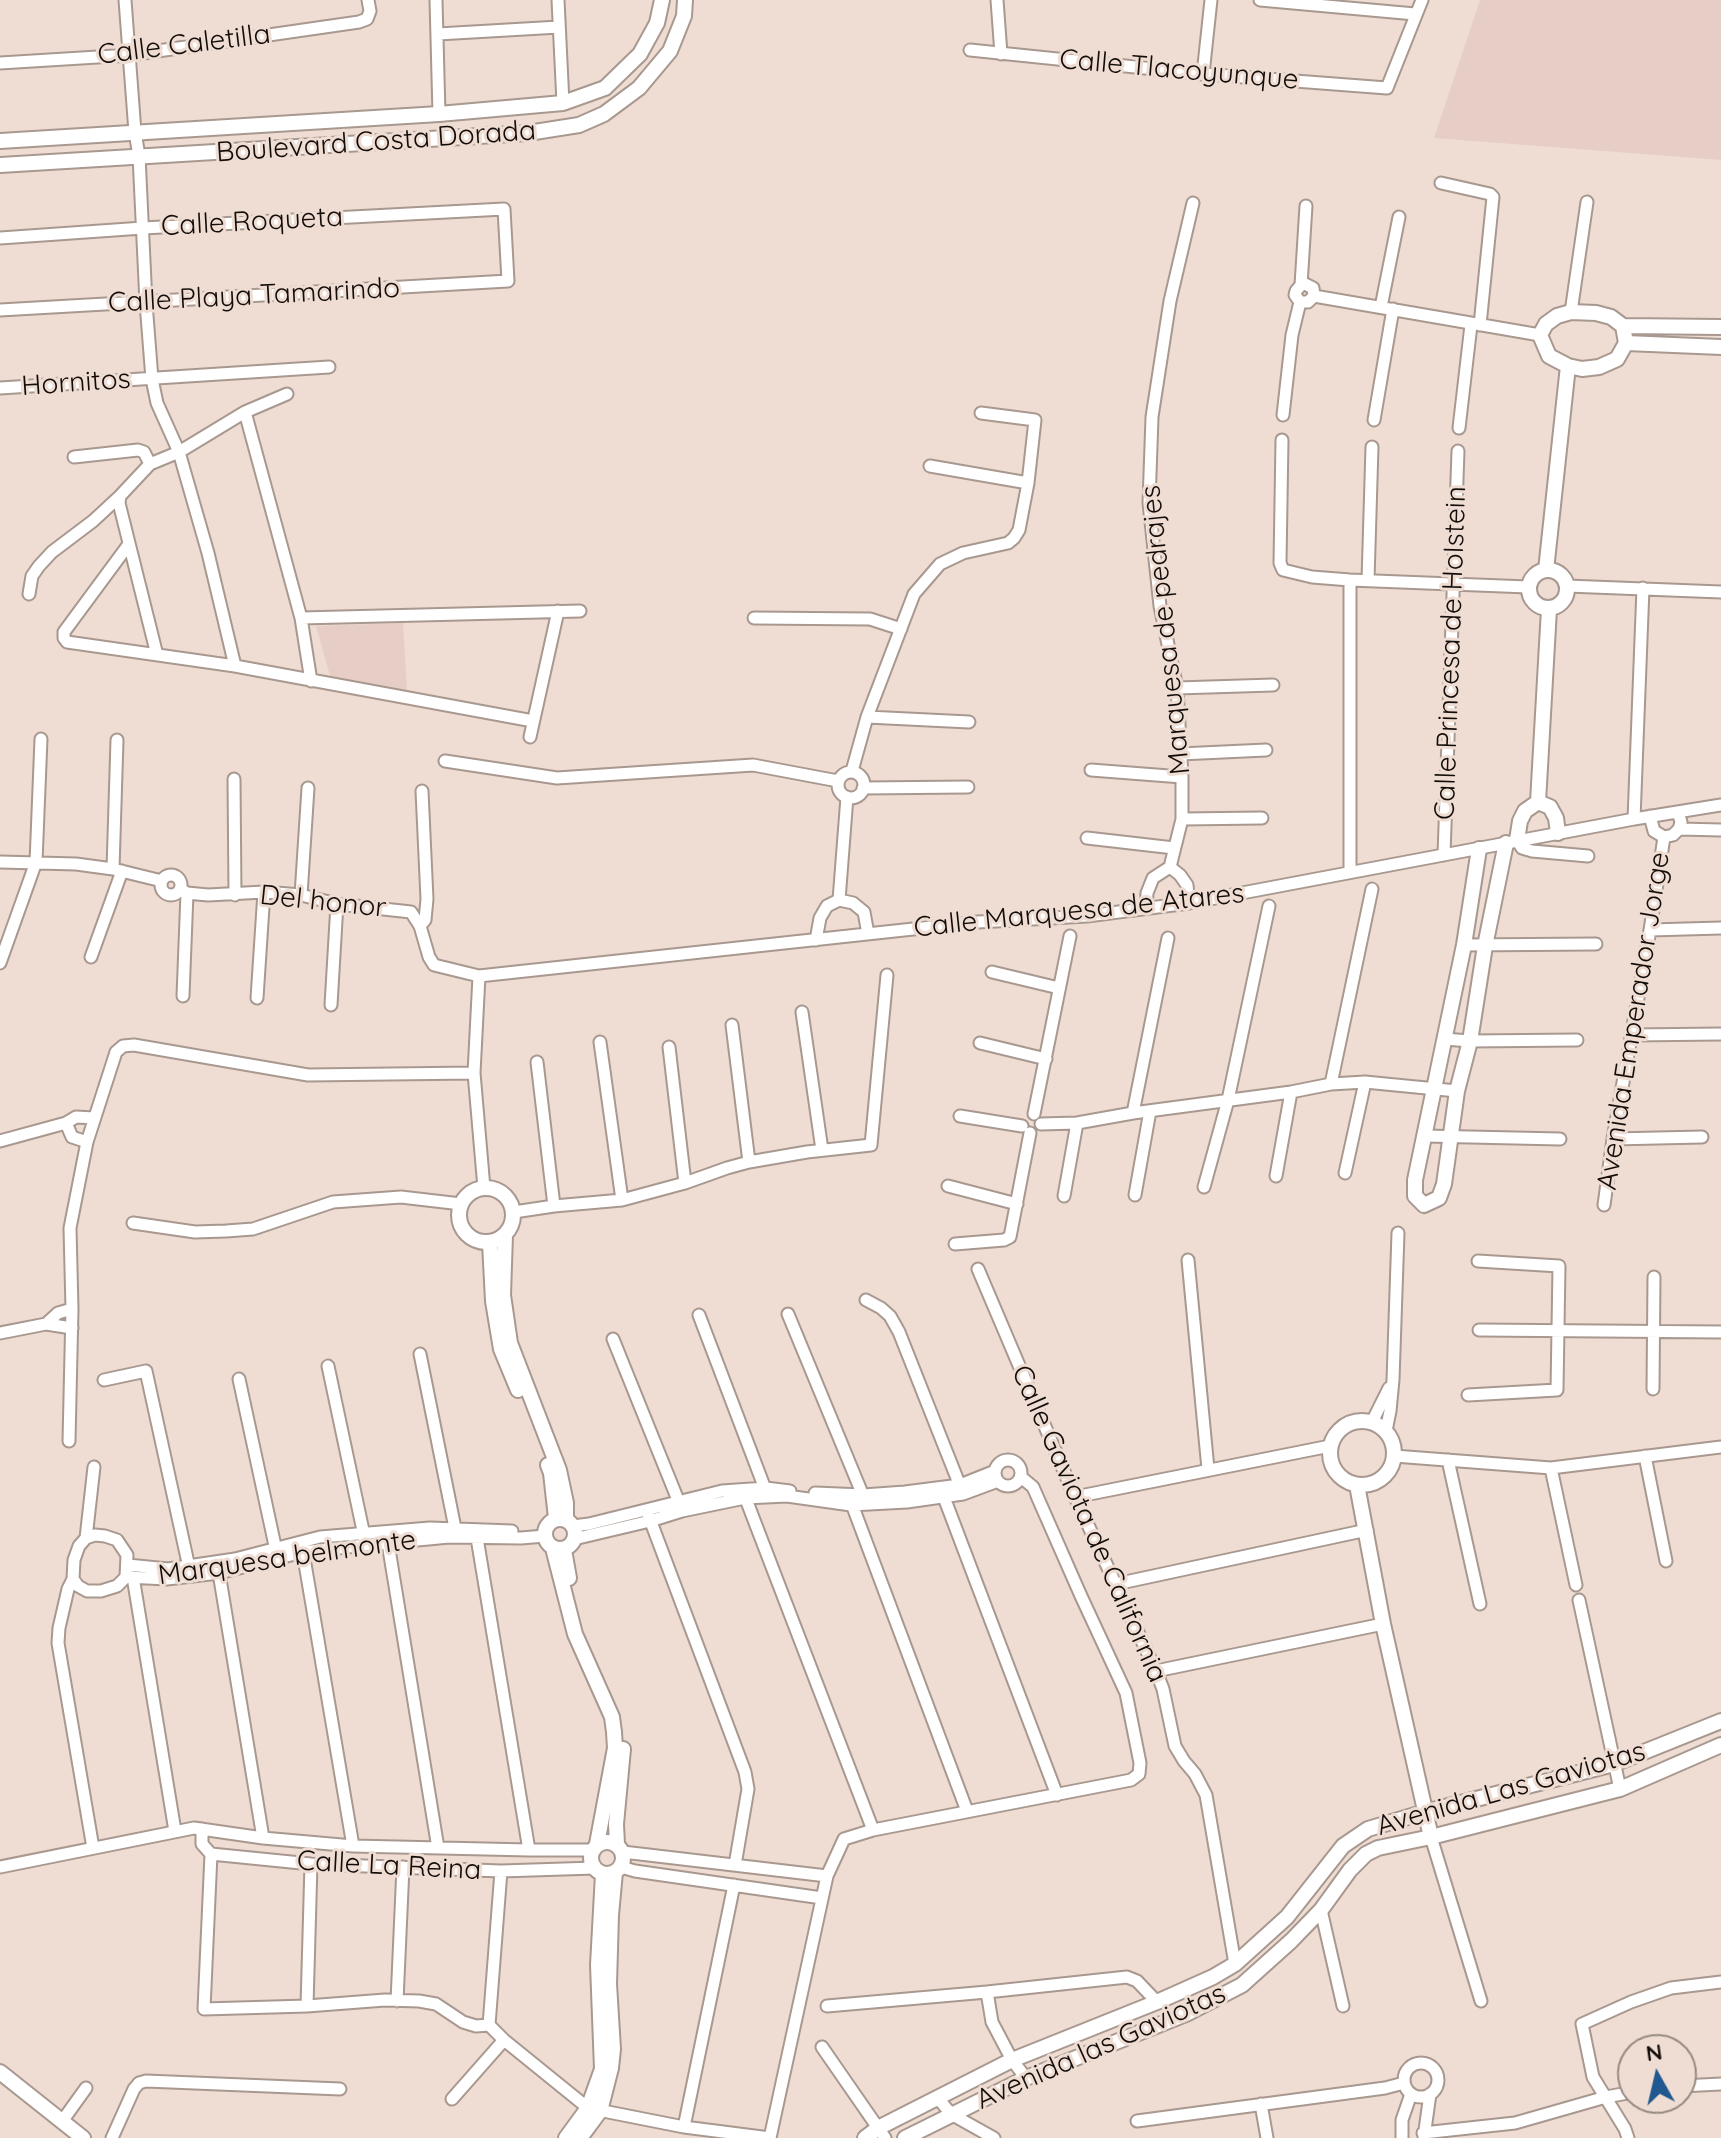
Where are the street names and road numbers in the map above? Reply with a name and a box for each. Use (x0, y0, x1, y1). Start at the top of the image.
street label: Calle Caletilla (96, 18, 272, 72)
street label: Calle Tlacoyunque (1058, 43, 1300, 97)
street label: Boulevard Costa Dorada (215, 114, 537, 170)
street label: Calle Roqueta (160, 200, 344, 244)
street label: Calle Playa Tamarindo (107, 272, 401, 320)
street label: Hornitos (20, 362, 132, 404)
street label: Marquesa de pedrajes (1134, 483, 1198, 777)
street label: Calle Princesa de HoIstein (1428, 485, 1474, 821)
street label: Avenida Emperador Jorge (1591, 850, 1677, 1192)
street label: Calle Marquesa de Atares (912, 877, 1246, 945)
street label: Del honor (258, 879, 388, 925)
street label: Calle Gaviota de California (1004, 1360, 1174, 1688)
street label: Marquesa belmonte (156, 1523, 418, 1593)
street label: Avenida Las Gaviotas (1373, 1735, 1649, 1843)
street label: Calle La Reina (296, 1844, 482, 1888)
street label: Avenida las Gaviotas (971, 1977, 1231, 2117)

